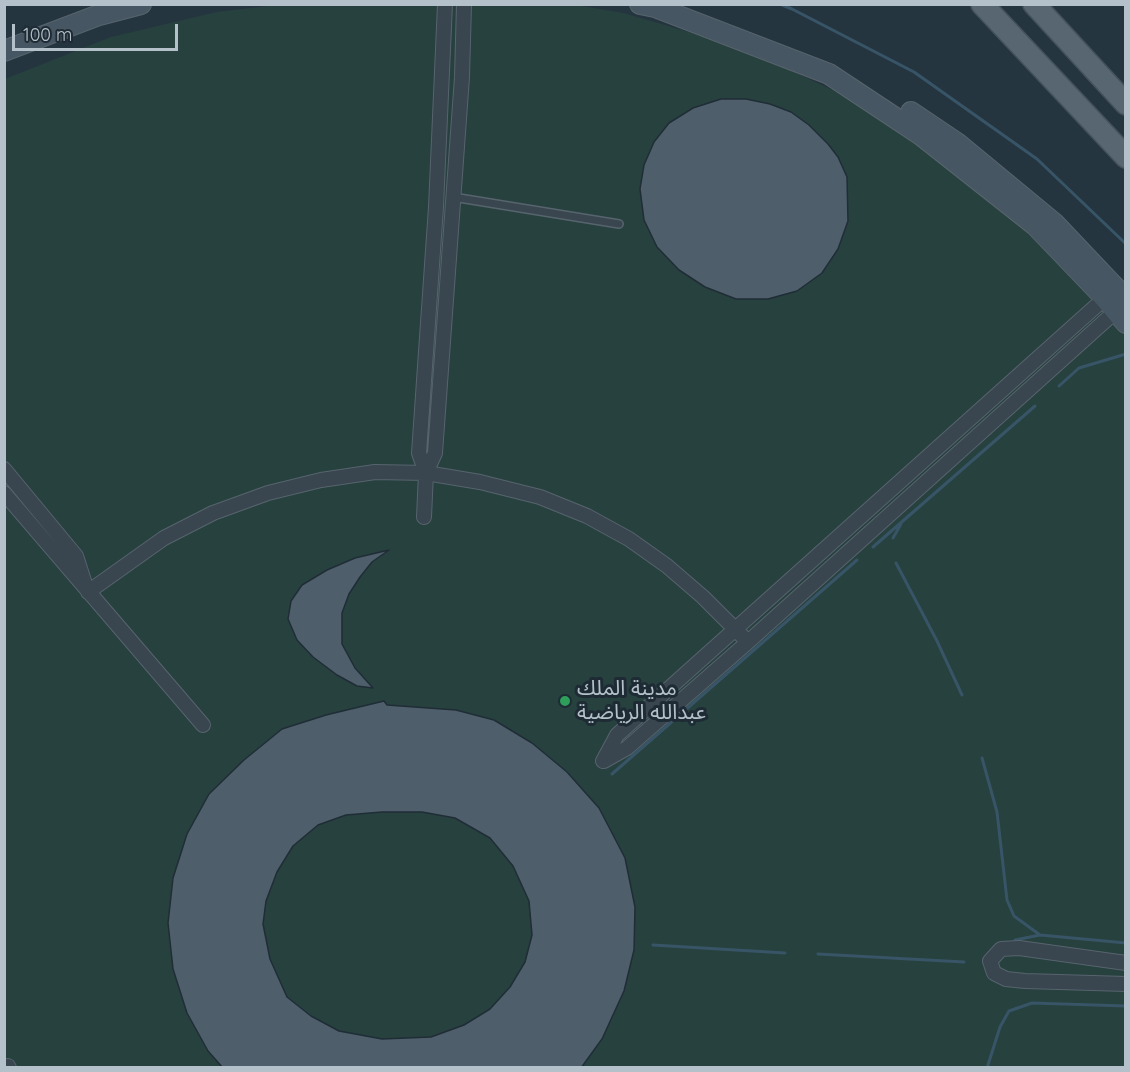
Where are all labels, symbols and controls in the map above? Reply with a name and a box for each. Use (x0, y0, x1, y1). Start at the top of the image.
scale bar (15, 12, 182, 50)
text: 100 m (23, 23, 72, 46)
place label: مدينة الملك عبدالله الرياضية (577, 676, 706, 726)
marker: مدينة الملك عبدالله الرياضية (558, 694, 572, 708)

